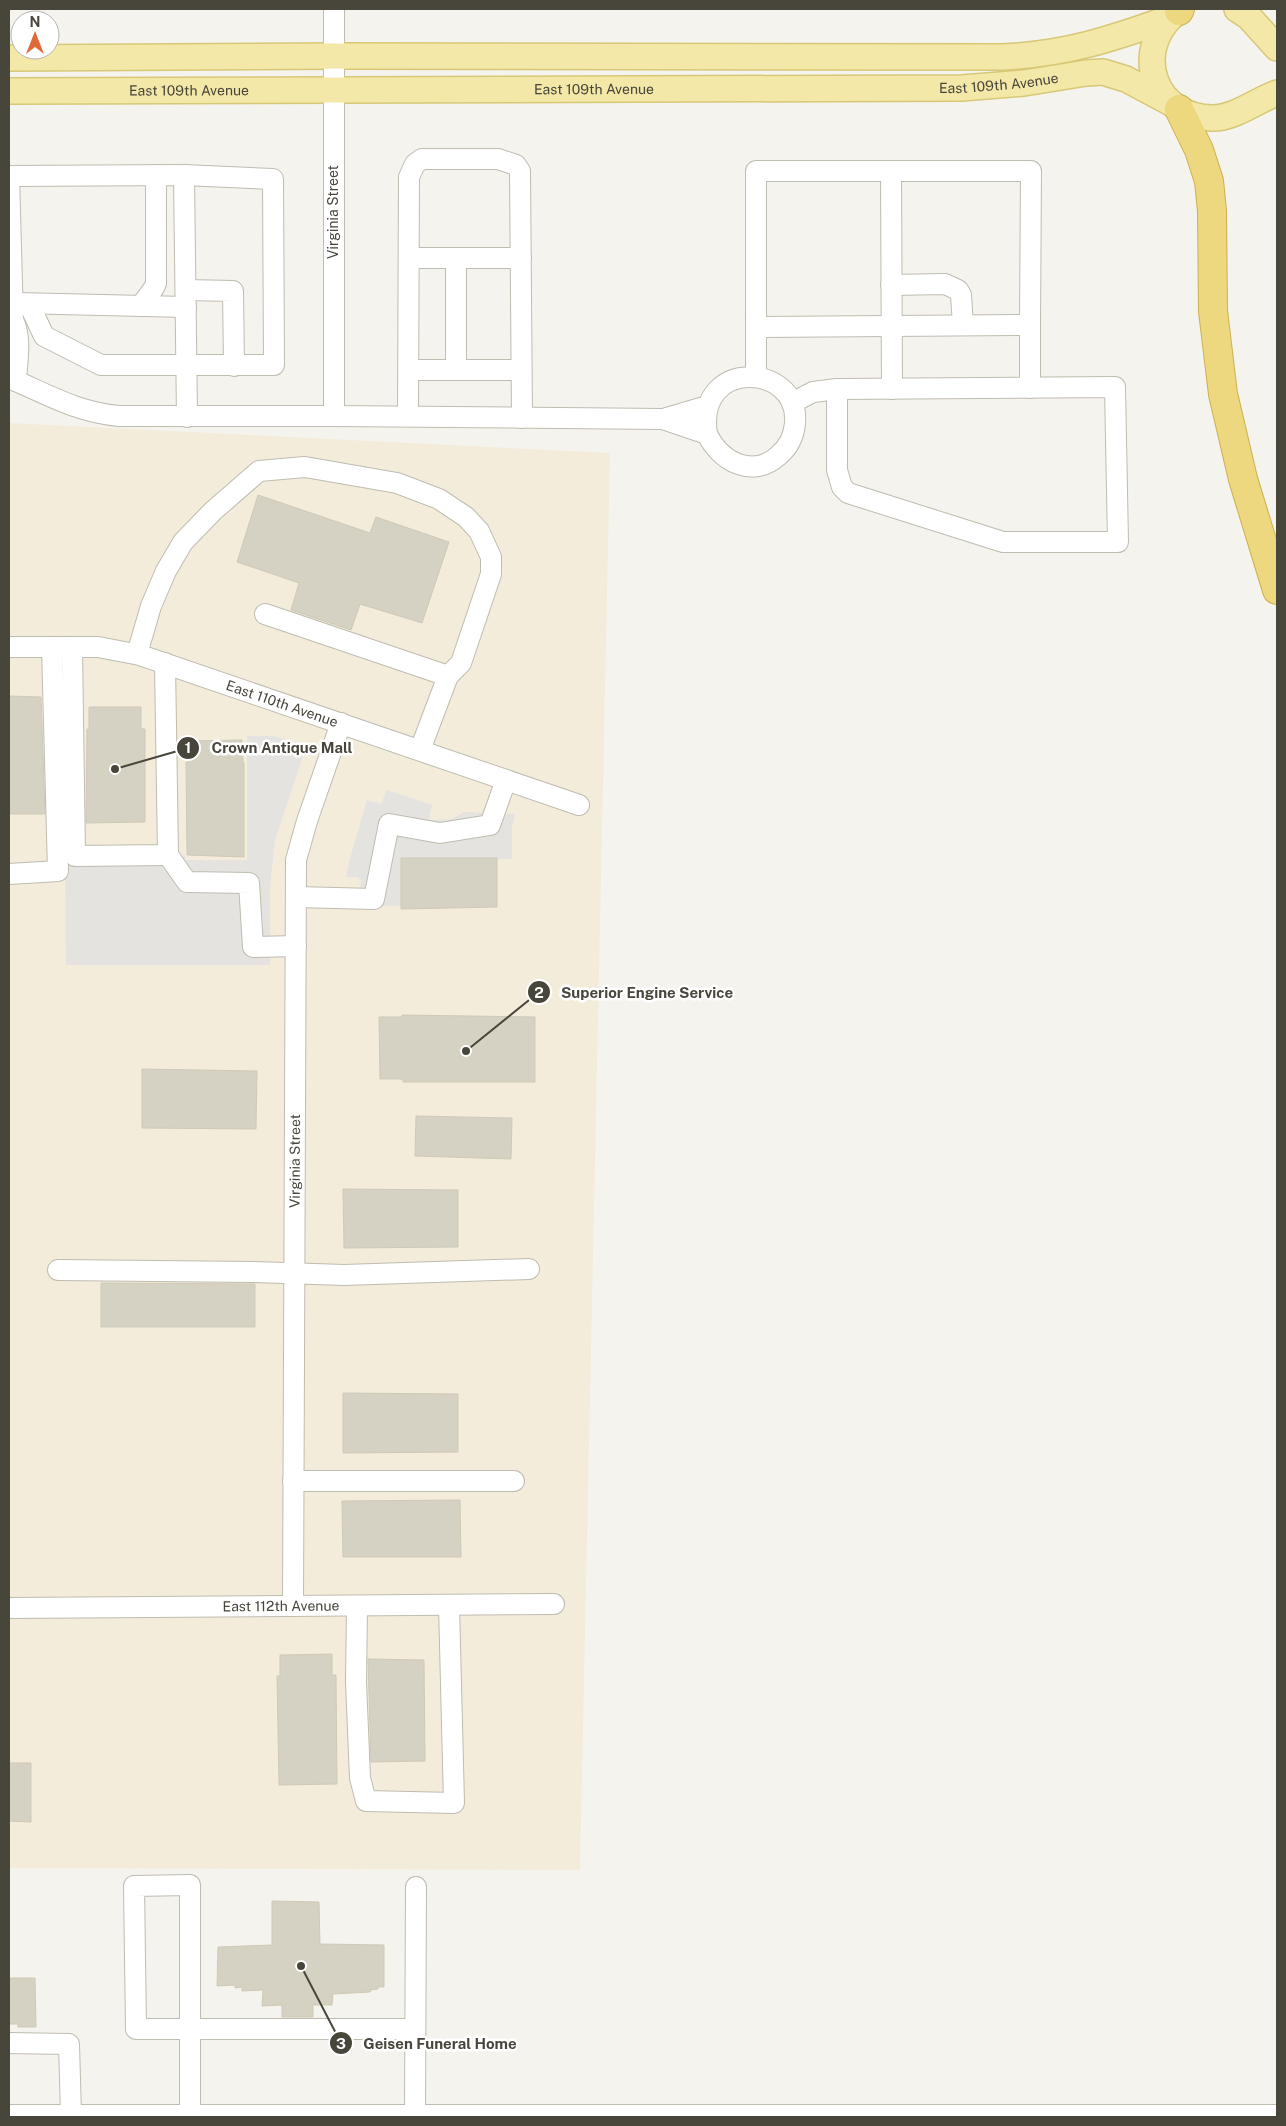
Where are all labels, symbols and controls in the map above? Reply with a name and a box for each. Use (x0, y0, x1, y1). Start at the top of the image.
north arrow (10, 10, 60, 60)
text: N (30, 14, 40, 30)
street label: East 109th Avenue (939, 70, 1060, 96)
street label: East 109th Avenue (534, 81, 654, 97)
street label: East 109th Avenue (129, 82, 249, 99)
street label: Virginia Street (325, 165, 341, 259)
street label: East 110th Avenue (224, 677, 340, 730)
callout: Crown Antique Mall (176, 733, 362, 763)
text: 1 (185, 739, 191, 756)
text: Crown Antique Mall (211, 739, 353, 756)
callout: Superior Engine Service (526, 977, 743, 1007)
text: 2 (534, 984, 544, 1001)
text: Superior Engine Service (561, 984, 733, 1001)
street label: Virginia Street (287, 1114, 303, 1208)
street label: East 112th Avenue (222, 1598, 340, 1614)
callout: Geisen Funeral Home (328, 2028, 526, 2058)
text: 3 (336, 2035, 346, 2052)
text: Geisen Funeral Home (363, 2035, 517, 2052)

